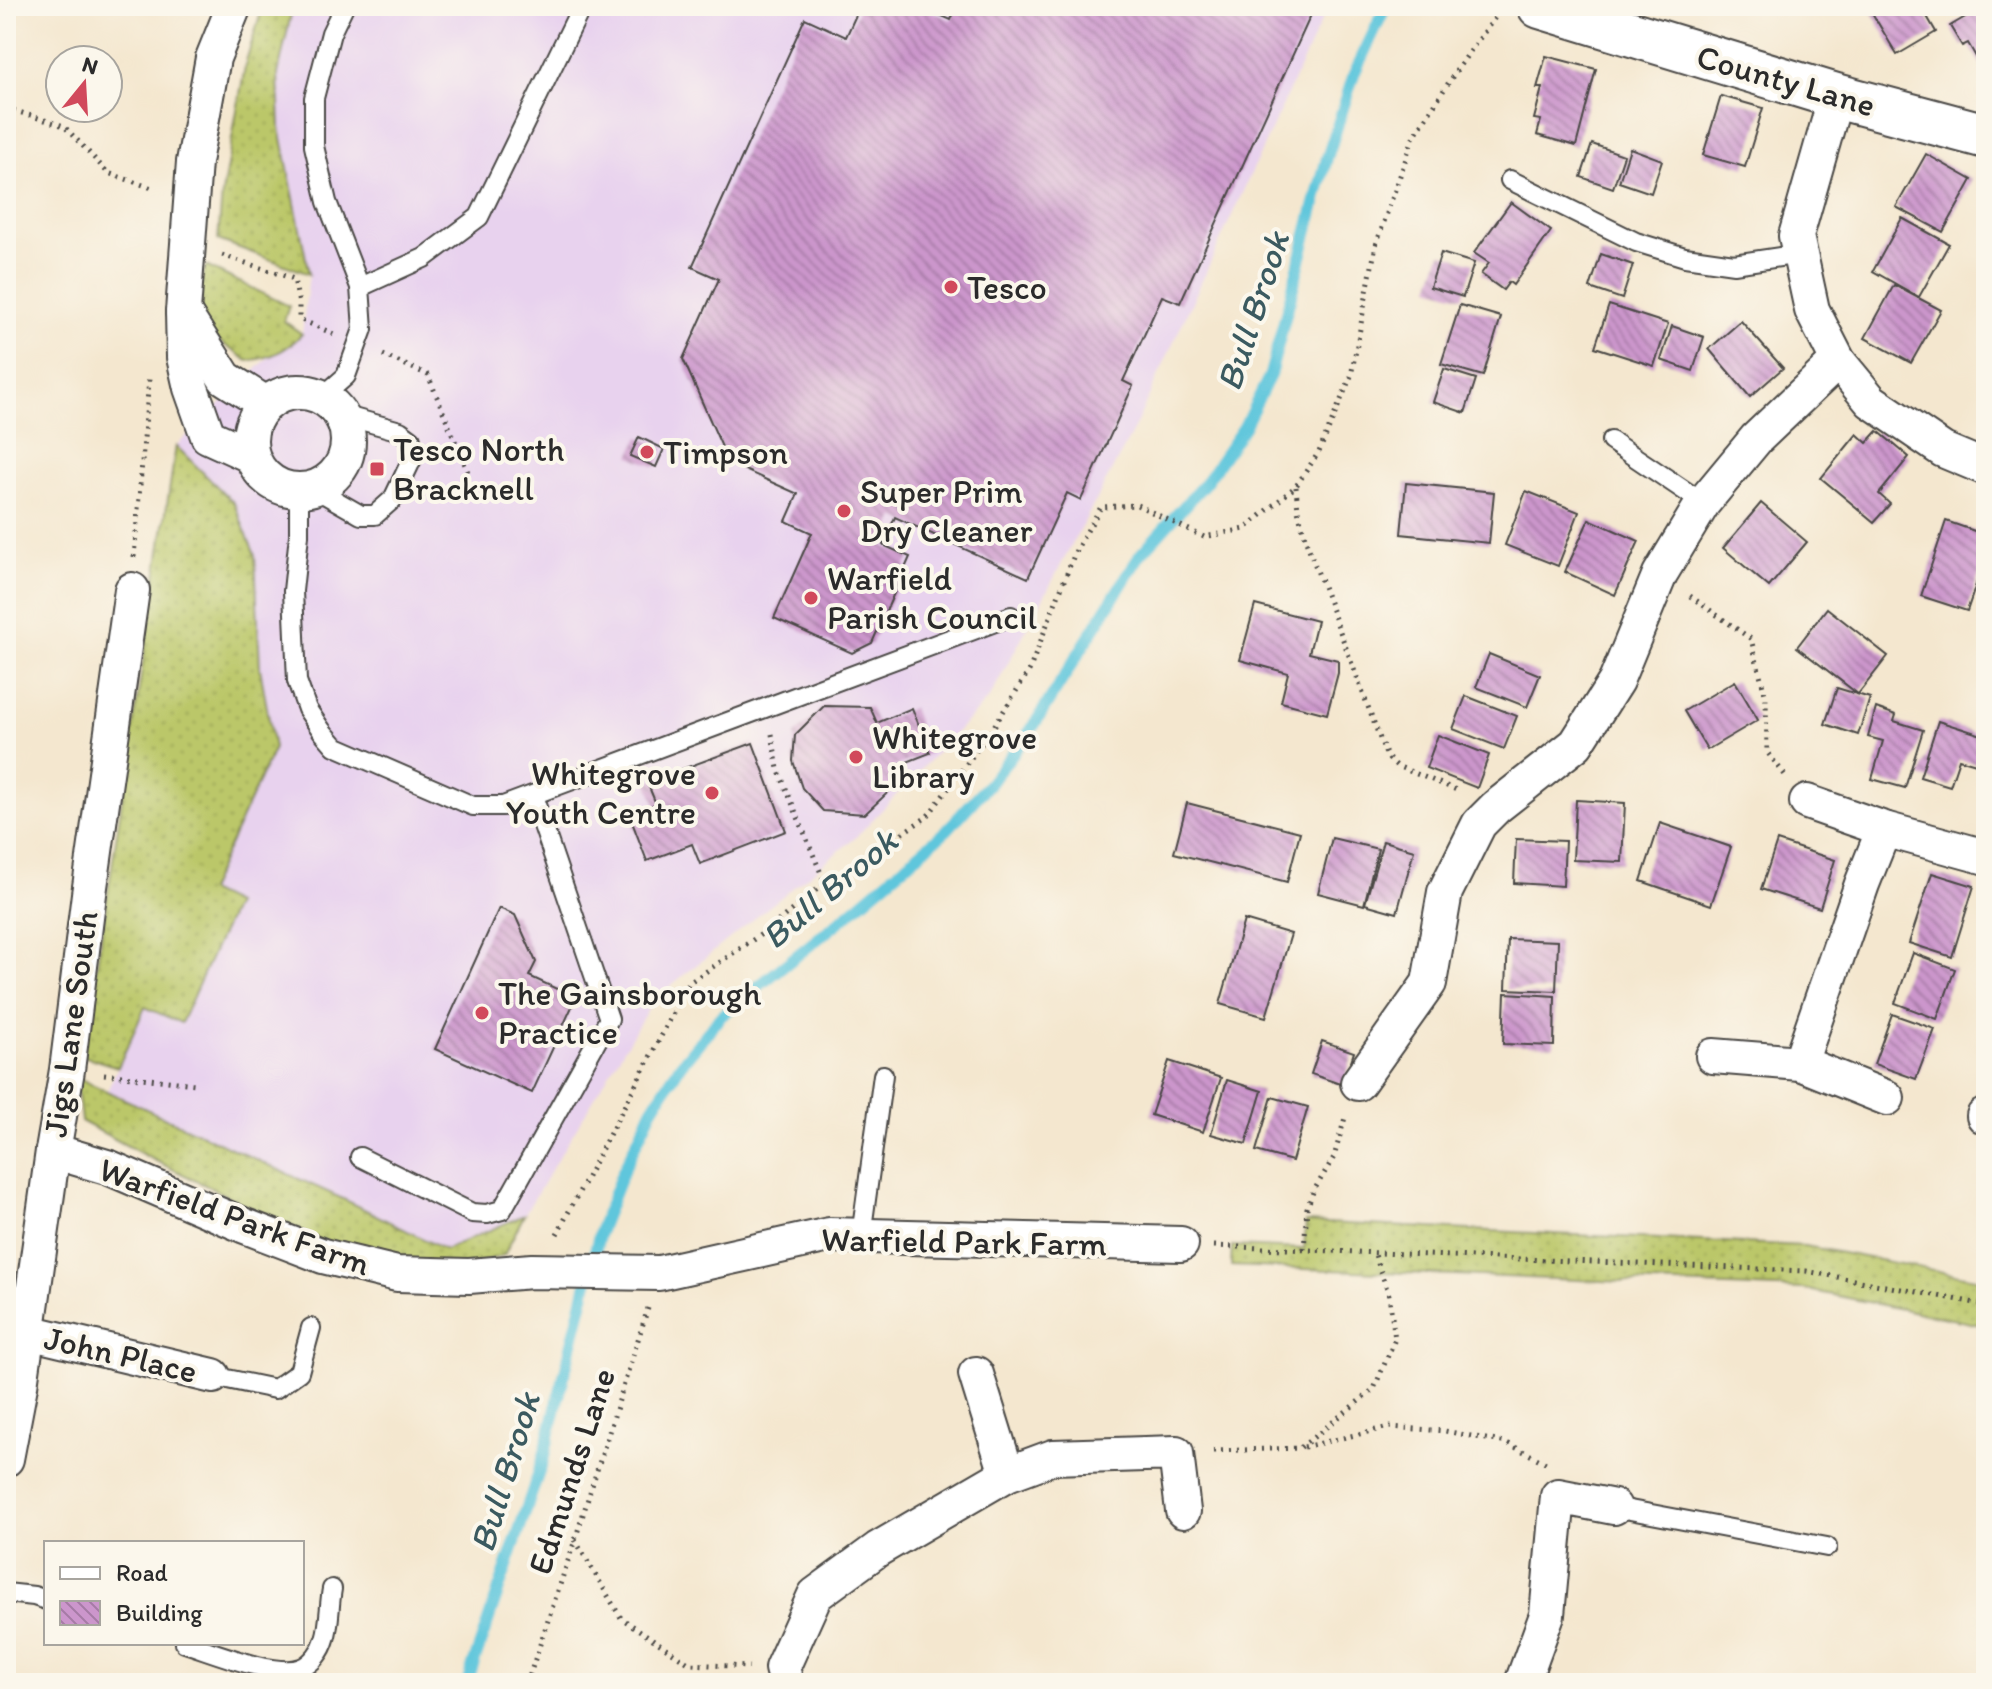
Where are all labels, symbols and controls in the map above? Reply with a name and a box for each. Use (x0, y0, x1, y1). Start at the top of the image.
street label: County Lane (1692, 35, 1880, 126)
north arrow (44, 44, 124, 124)
text: N (79, 50, 101, 81)
water label: Bull Brook (1207, 224, 1299, 396)
place label: Tesco (967, 267, 1047, 308)
marker: Tesco (942, 278, 960, 296)
place label: Tesco North Bracknell (393, 429, 564, 509)
place label: Timpson (663, 432, 788, 473)
marker: Timpson (638, 443, 656, 461)
marker: Tesco North Bracknell (368, 460, 386, 478)
place label: Super Prim Dry Cleaner (860, 471, 1033, 551)
marker: Super Prim Dry Cleaner (835, 502, 853, 520)
place label: Warfield Parish Council (827, 558, 1037, 638)
marker: Warfield Parish Council (802, 589, 820, 607)
place label: Whitegrove Library (872, 717, 1037, 797)
marker: Whitegrove Library (847, 748, 865, 766)
place label: Whitegrove Youth Centre (506, 753, 696, 833)
marker: Whitegrove Youth Centre (703, 784, 721, 802)
water label: Bull Brook (753, 818, 908, 958)
street label: Jigs Lane South (34, 908, 107, 1140)
place label: The Gainsborough Practice (498, 973, 762, 1053)
marker: The Gainsborough Practice (473, 1004, 491, 1022)
street label: Warfield Park Farm (94, 1148, 376, 1285)
street label: Warfield Park Farm (821, 1219, 1107, 1264)
street label: John Place (41, 1317, 201, 1392)
street label: Edmunds Lane (519, 1363, 624, 1579)
water label: Bull Brook (460, 1385, 550, 1557)
legend (44, 1541, 304, 1645)
text: Road (116, 1558, 168, 1587)
text: Building (116, 1598, 203, 1627)

